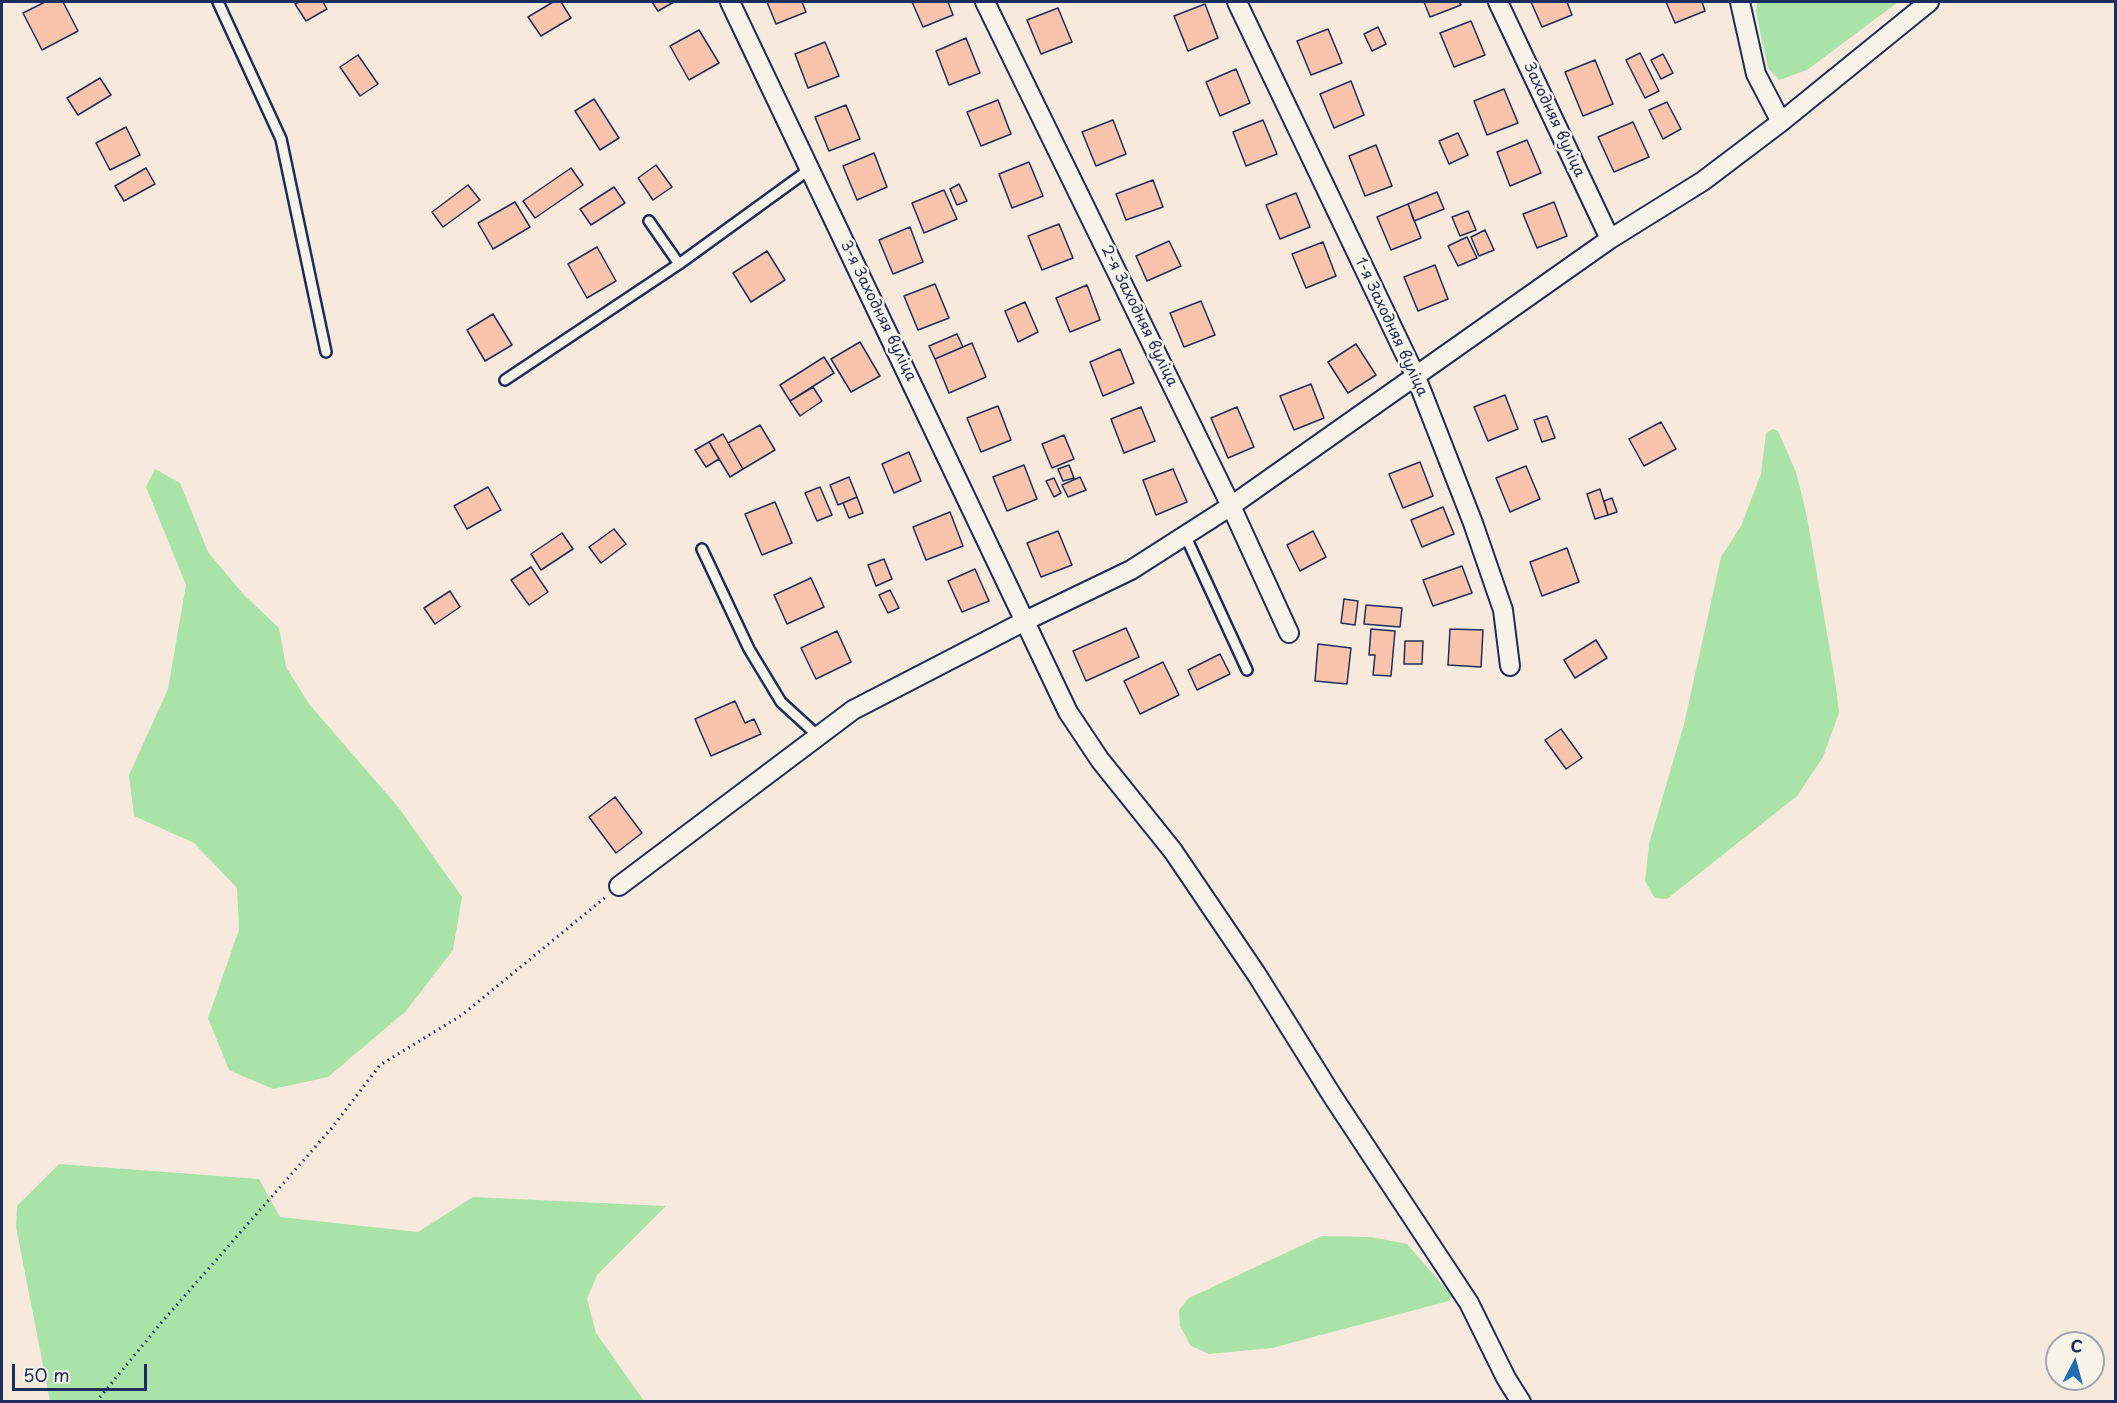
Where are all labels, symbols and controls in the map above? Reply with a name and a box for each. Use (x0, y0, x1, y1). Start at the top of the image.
street label: Заходняя вуліца (1520, 60, 1588, 180)
street label: 3-я Заходняя вуліца (836, 238, 920, 384)
street label: 2-я Заходняя вуліца (1097, 242, 1181, 390)
street label: 1-я Заходняя вуліца (1351, 255, 1431, 399)
north arrow (2045, 1331, 2105, 1391)
text: С (2069, 1333, 2084, 1358)
scale bar (15, 1352, 150, 1390)
text: 50 m (23, 1361, 70, 1388)

